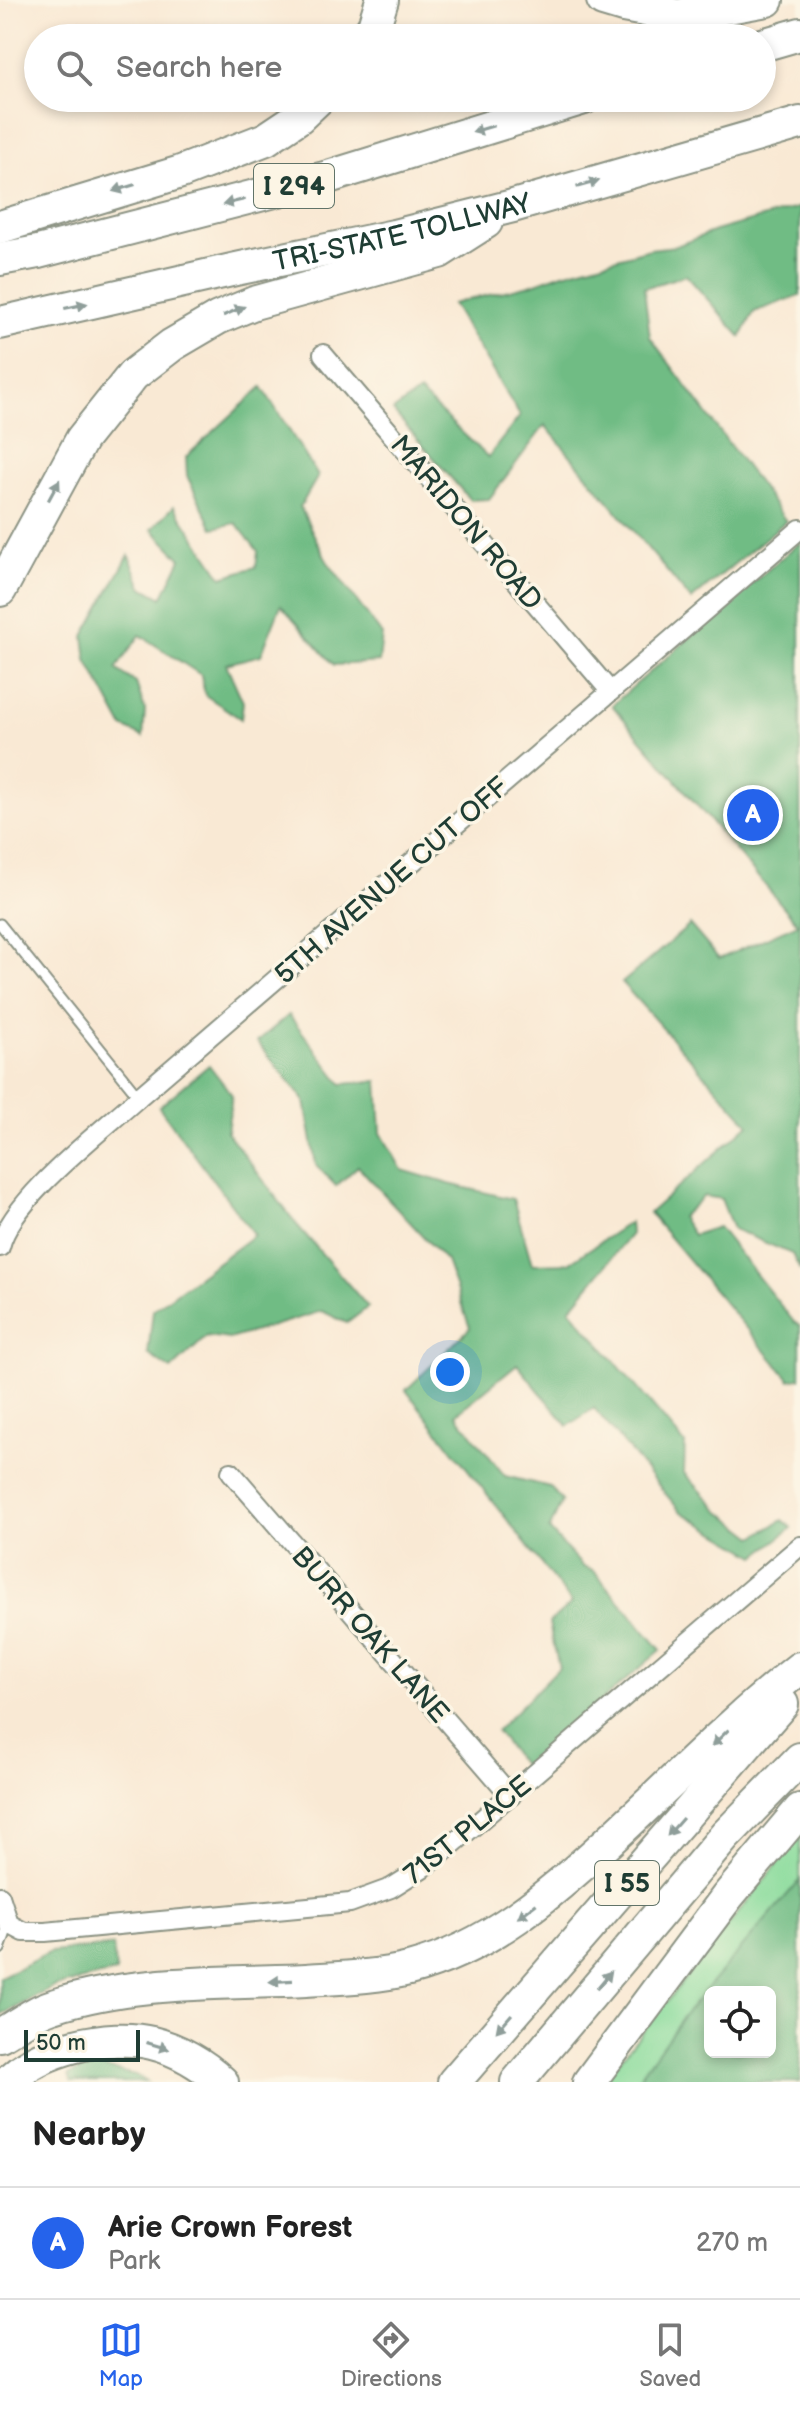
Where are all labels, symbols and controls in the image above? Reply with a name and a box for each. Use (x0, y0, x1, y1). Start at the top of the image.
search box (24, 24, 776, 112)
icon: search (52, 46, 96, 90)
text: Search here (116, 50, 282, 86)
one-way arrow (471, 124, 495, 136)
road number: I 294 (254, 164, 334, 208)
one-way arrow (576, 177, 600, 190)
one-way arrow (112, 182, 136, 195)
street label: TRI-STATE TOLLWAY (270, 186, 536, 279)
one-way arrow (221, 196, 246, 208)
one-way arrow (64, 299, 89, 312)
one-way arrow (222, 304, 246, 317)
street label: MARIDON ROAD (383, 429, 549, 617)
one-way arrow (48, 478, 61, 501)
street label: 5TH AVENUE CUT OFF (269, 771, 516, 991)
pin: A (727, 785, 779, 845)
your location (430, 1352, 470, 1392)
street label: BURR OAK LANE (284, 1540, 455, 1730)
one-way arrow (711, 1728, 730, 1747)
street label: 71ST PLACE (398, 1769, 538, 1891)
one-way arrow (667, 1817, 684, 1837)
road number: I 55 (595, 1861, 659, 1905)
one-way arrow (517, 1903, 537, 1919)
one-way arrow (595, 1970, 612, 1990)
one-way arrow (268, 1974, 293, 1987)
map controls (704, 1986, 776, 2058)
button: locate (704, 1986, 776, 2058)
one-way arrow (496, 2014, 514, 2033)
scale bar (24, 2026, 140, 2062)
text: 50 m (36, 2030, 86, 2057)
one-way arrow (146, 2040, 170, 2053)
text: Nearby (32, 2114, 146, 2155)
text: Arie Crown Forest (108, 2210, 352, 2246)
text: A (50, 2228, 66, 2259)
text: 270 m (696, 2228, 768, 2259)
text: Park (108, 2246, 160, 2277)
tab: Map (99, 2318, 143, 2393)
tab: Directions (341, 2318, 442, 2393)
tab: Saved (639, 2318, 701, 2393)

